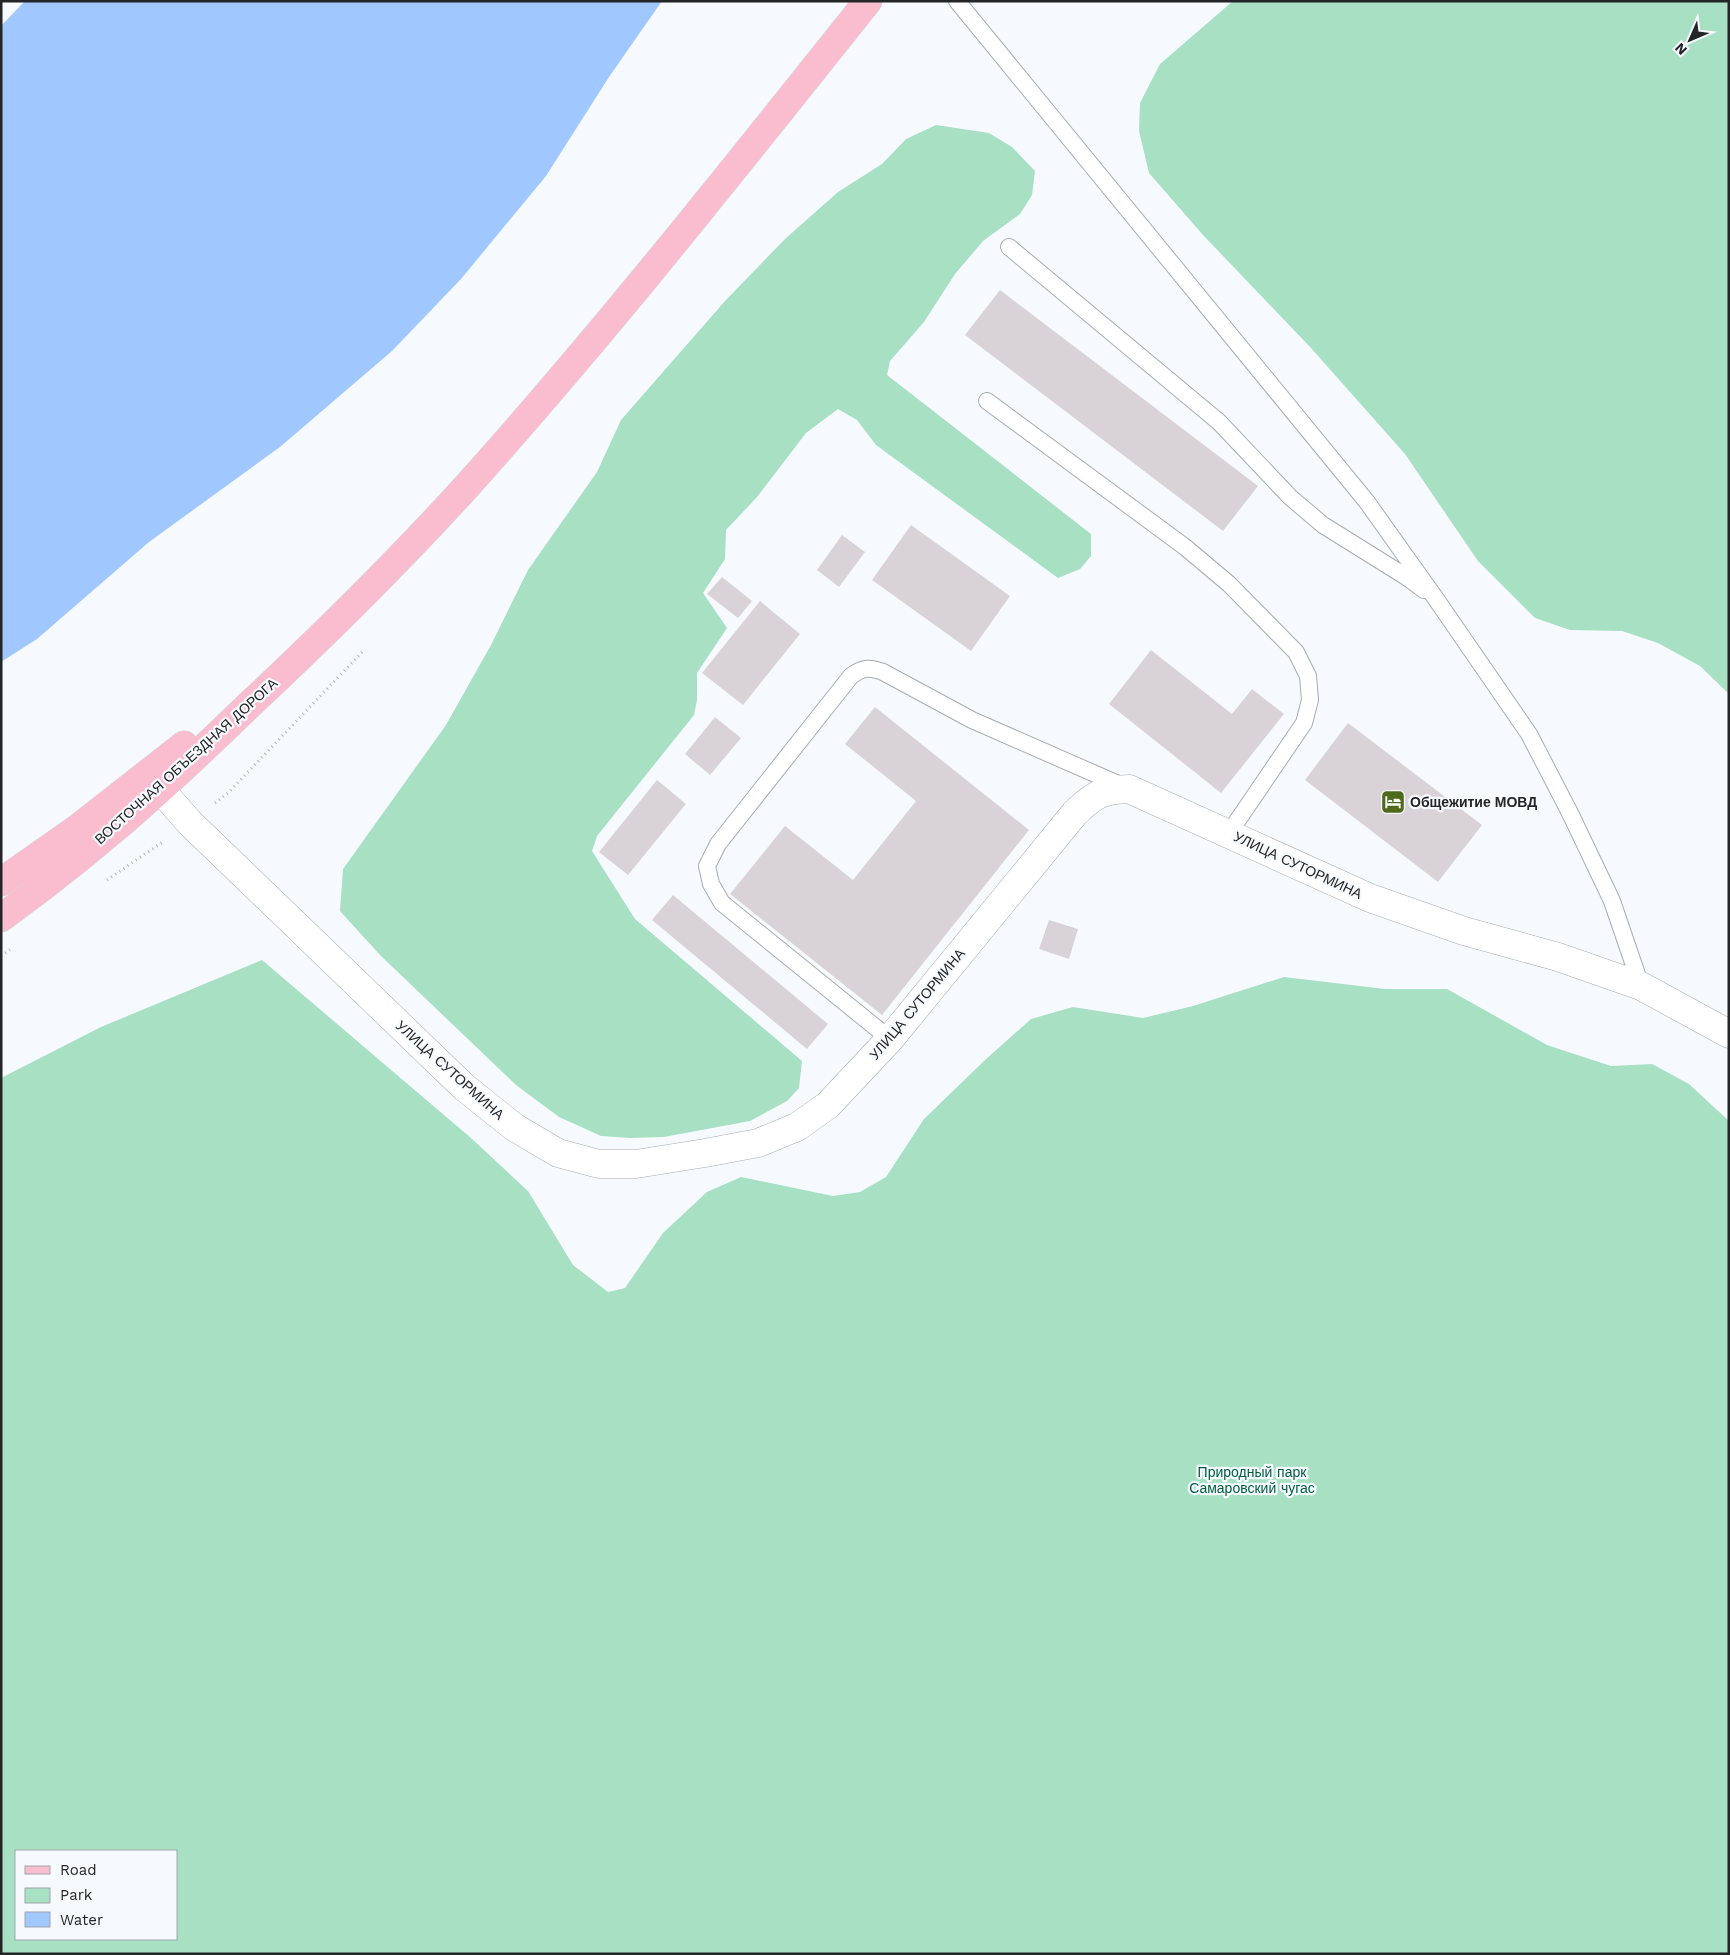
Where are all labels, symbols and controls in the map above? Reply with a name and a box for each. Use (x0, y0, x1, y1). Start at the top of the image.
north arrow (1665, 15, 1715, 65)
text: N (1671, 40, 1690, 59)
street label: ВОСТОЧНАЯ ОБЪЕЗДНАЯ ДОРОГА (92, 674, 281, 847)
hotel icon: Общежитие МОВД (1380, 789, 1406, 815)
place label: Общежитие МОВД (1410, 794, 1537, 810)
street label: УЛИЦА СУТОРМИНА (1231, 828, 1365, 902)
street label: УЛИЦА СУТОРМИНА (866, 945, 968, 1063)
street label: УЛИЦА СУТОРМИНА (393, 1017, 508, 1123)
park label: Природный парк Самаровский чугас (1189, 1464, 1315, 1496)
legend (15, 1850, 178, 1940)
text: Road (60, 1861, 97, 1879)
text: Park (60, 1886, 93, 1904)
text: Water (60, 1911, 103, 1929)

